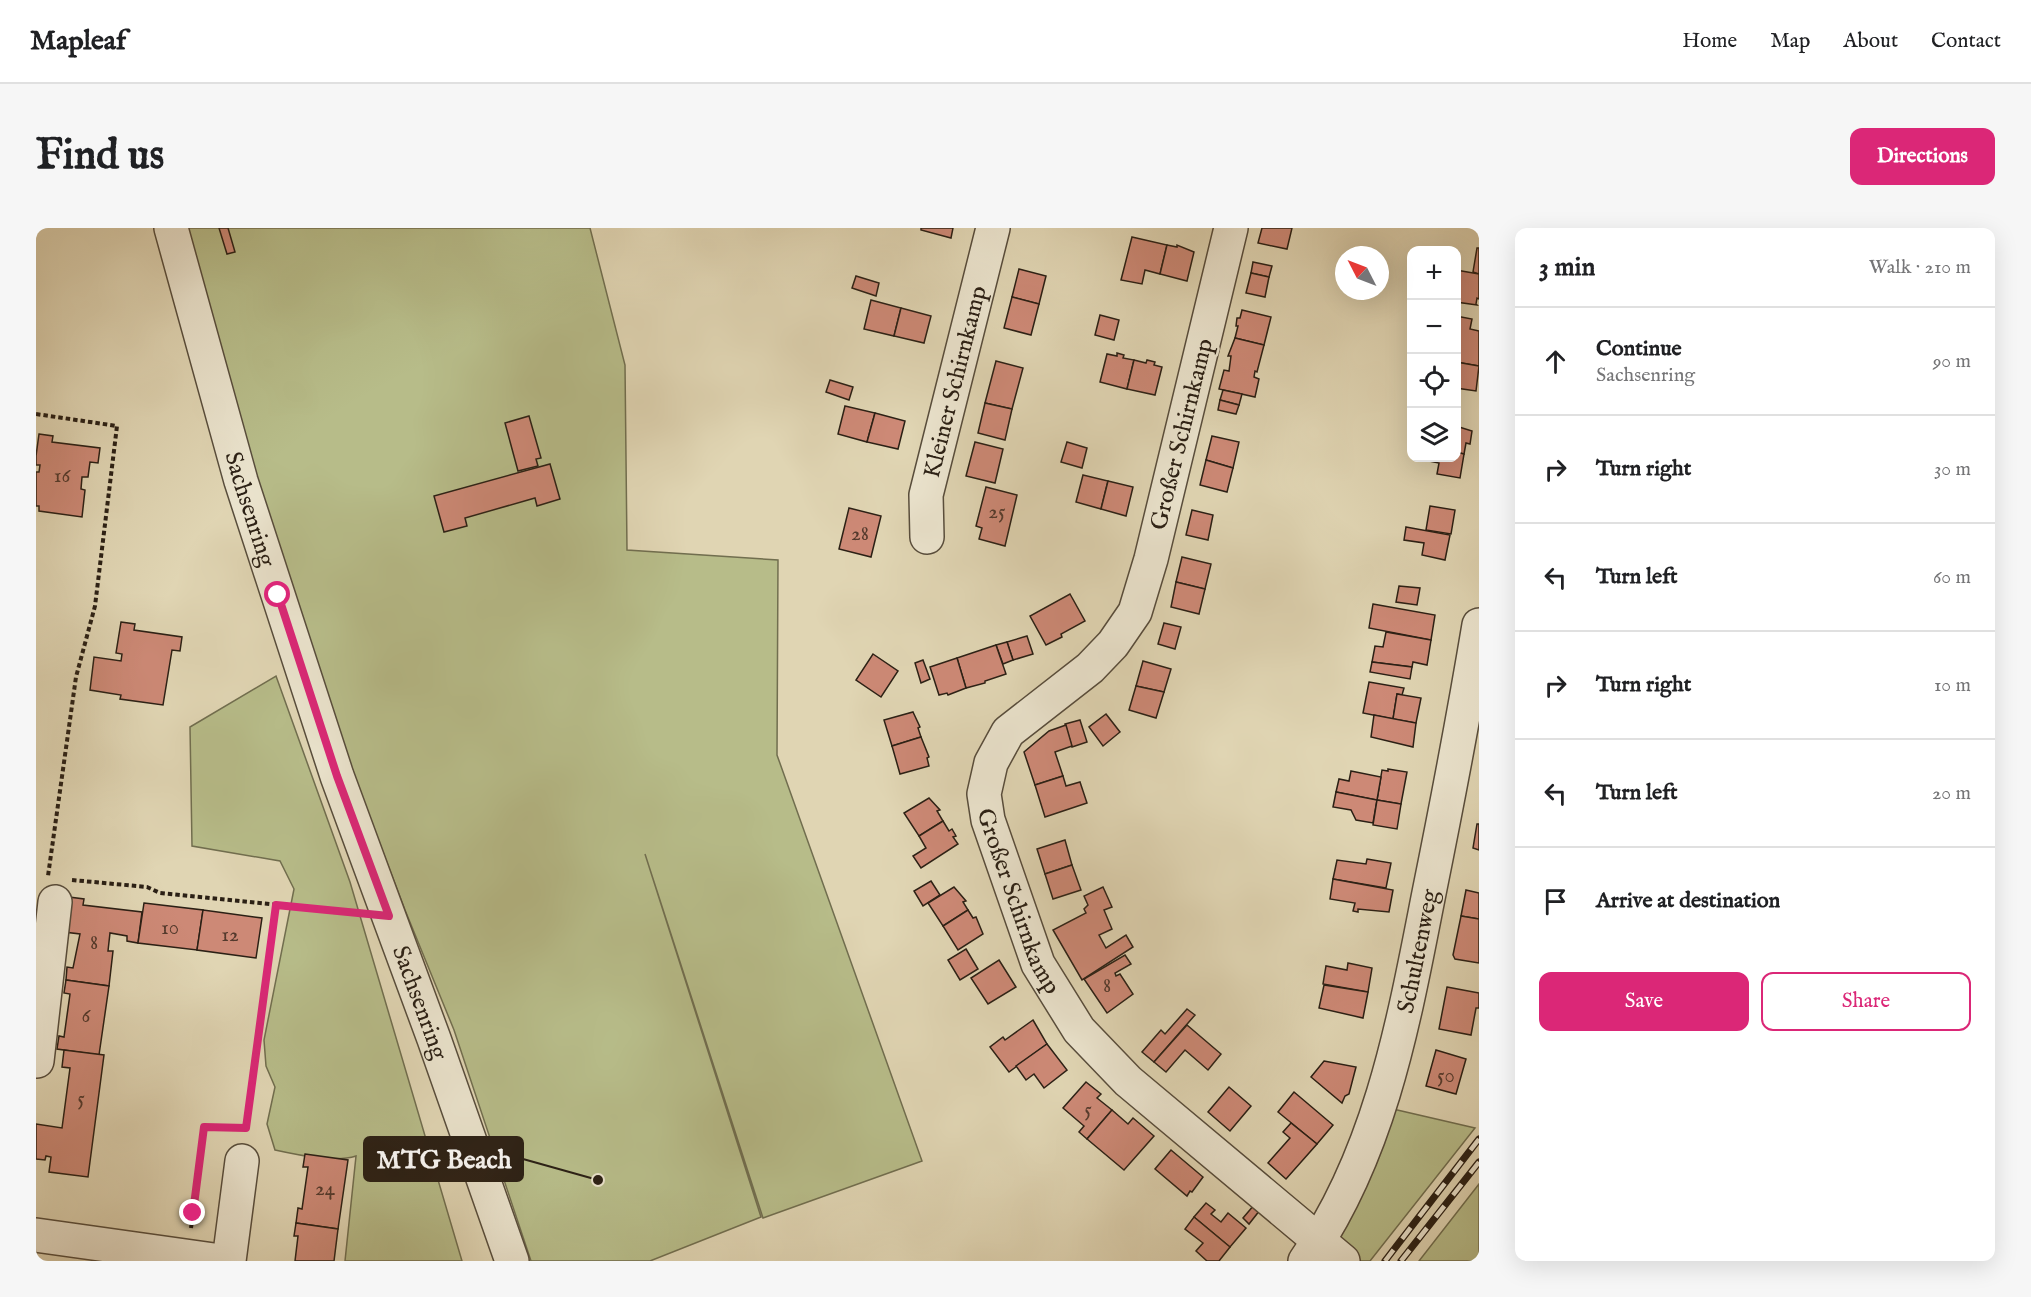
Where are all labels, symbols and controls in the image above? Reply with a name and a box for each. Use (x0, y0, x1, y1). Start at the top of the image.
text: Mapleaf (30, 24, 126, 59)
text: Home (1682, 28, 1737, 55)
text: Map (1770, 28, 1810, 55)
text: About (1843, 28, 1898, 55)
text: Contact (1931, 28, 2001, 55)
button: Directions (1850, 128, 1995, 185)
text: Find us (36, 130, 164, 183)
north arrow (1335, 246, 1389, 300)
map controls (1407, 246, 1461, 462)
button: + (1407, 246, 1461, 300)
text: 3 min (1539, 251, 1595, 284)
text: Walk · 210 m (1869, 255, 1971, 280)
street label: Kleiner Schirnkamp (917, 282, 995, 481)
button: − (1407, 300, 1461, 354)
street label: Großer Schirnkamp (1144, 335, 1221, 533)
text: Continue (1596, 335, 1682, 363)
icon: ahead (1539, 345, 1572, 378)
text: 90 m (1933, 349, 1971, 374)
button: locate (1407, 354, 1461, 408)
text: Sachsenring (1596, 363, 1695, 388)
button: layers (1407, 408, 1461, 462)
street label: Sachsenring (217, 448, 282, 572)
icon: right (1539, 453, 1572, 486)
text: Turn right (1596, 455, 1691, 483)
text: 30 m (1934, 457, 1971, 482)
house number: 16 (54, 463, 71, 490)
house number: 25 (988, 499, 1006, 526)
house number: 28 (851, 521, 869, 548)
icon: left (1539, 561, 1572, 594)
text: Turn left (1596, 563, 1678, 591)
text: 60 m (1933, 565, 1971, 590)
route start (264, 581, 290, 607)
icon: right (1539, 669, 1572, 702)
text: Turn right (1596, 671, 1691, 699)
text: 10 m (1934, 673, 1971, 698)
icon: left (1539, 777, 1572, 810)
text: Turn left (1596, 779, 1678, 807)
text: 20 m (1932, 781, 1971, 806)
street label: Großer Schirnkamp (969, 806, 1067, 1000)
icon: arrive (1539, 885, 1572, 918)
street label: Schultenweg (1391, 886, 1447, 1017)
text: Arrive at destination (1596, 887, 1780, 915)
house number: 10 (161, 915, 179, 942)
house number: 12 (221, 922, 239, 949)
house number: 8 (90, 930, 98, 957)
street label: Sachsenring (384, 942, 454, 1065)
button: Save (1539, 972, 1749, 1031)
button: Share (1761, 972, 1971, 1031)
house number: 8 (1103, 973, 1111, 1000)
house number: 6 (82, 1003, 92, 1030)
house number: 50 (1437, 1063, 1455, 1090)
house number: 5 (77, 1086, 85, 1113)
house number: 5 (1084, 1097, 1092, 1124)
callout: MTG Beach (364, 1137, 523, 1181)
text: MTG Beach (376, 1144, 513, 1177)
house number: 24 (315, 1176, 336, 1203)
route end (179, 1199, 205, 1225)

